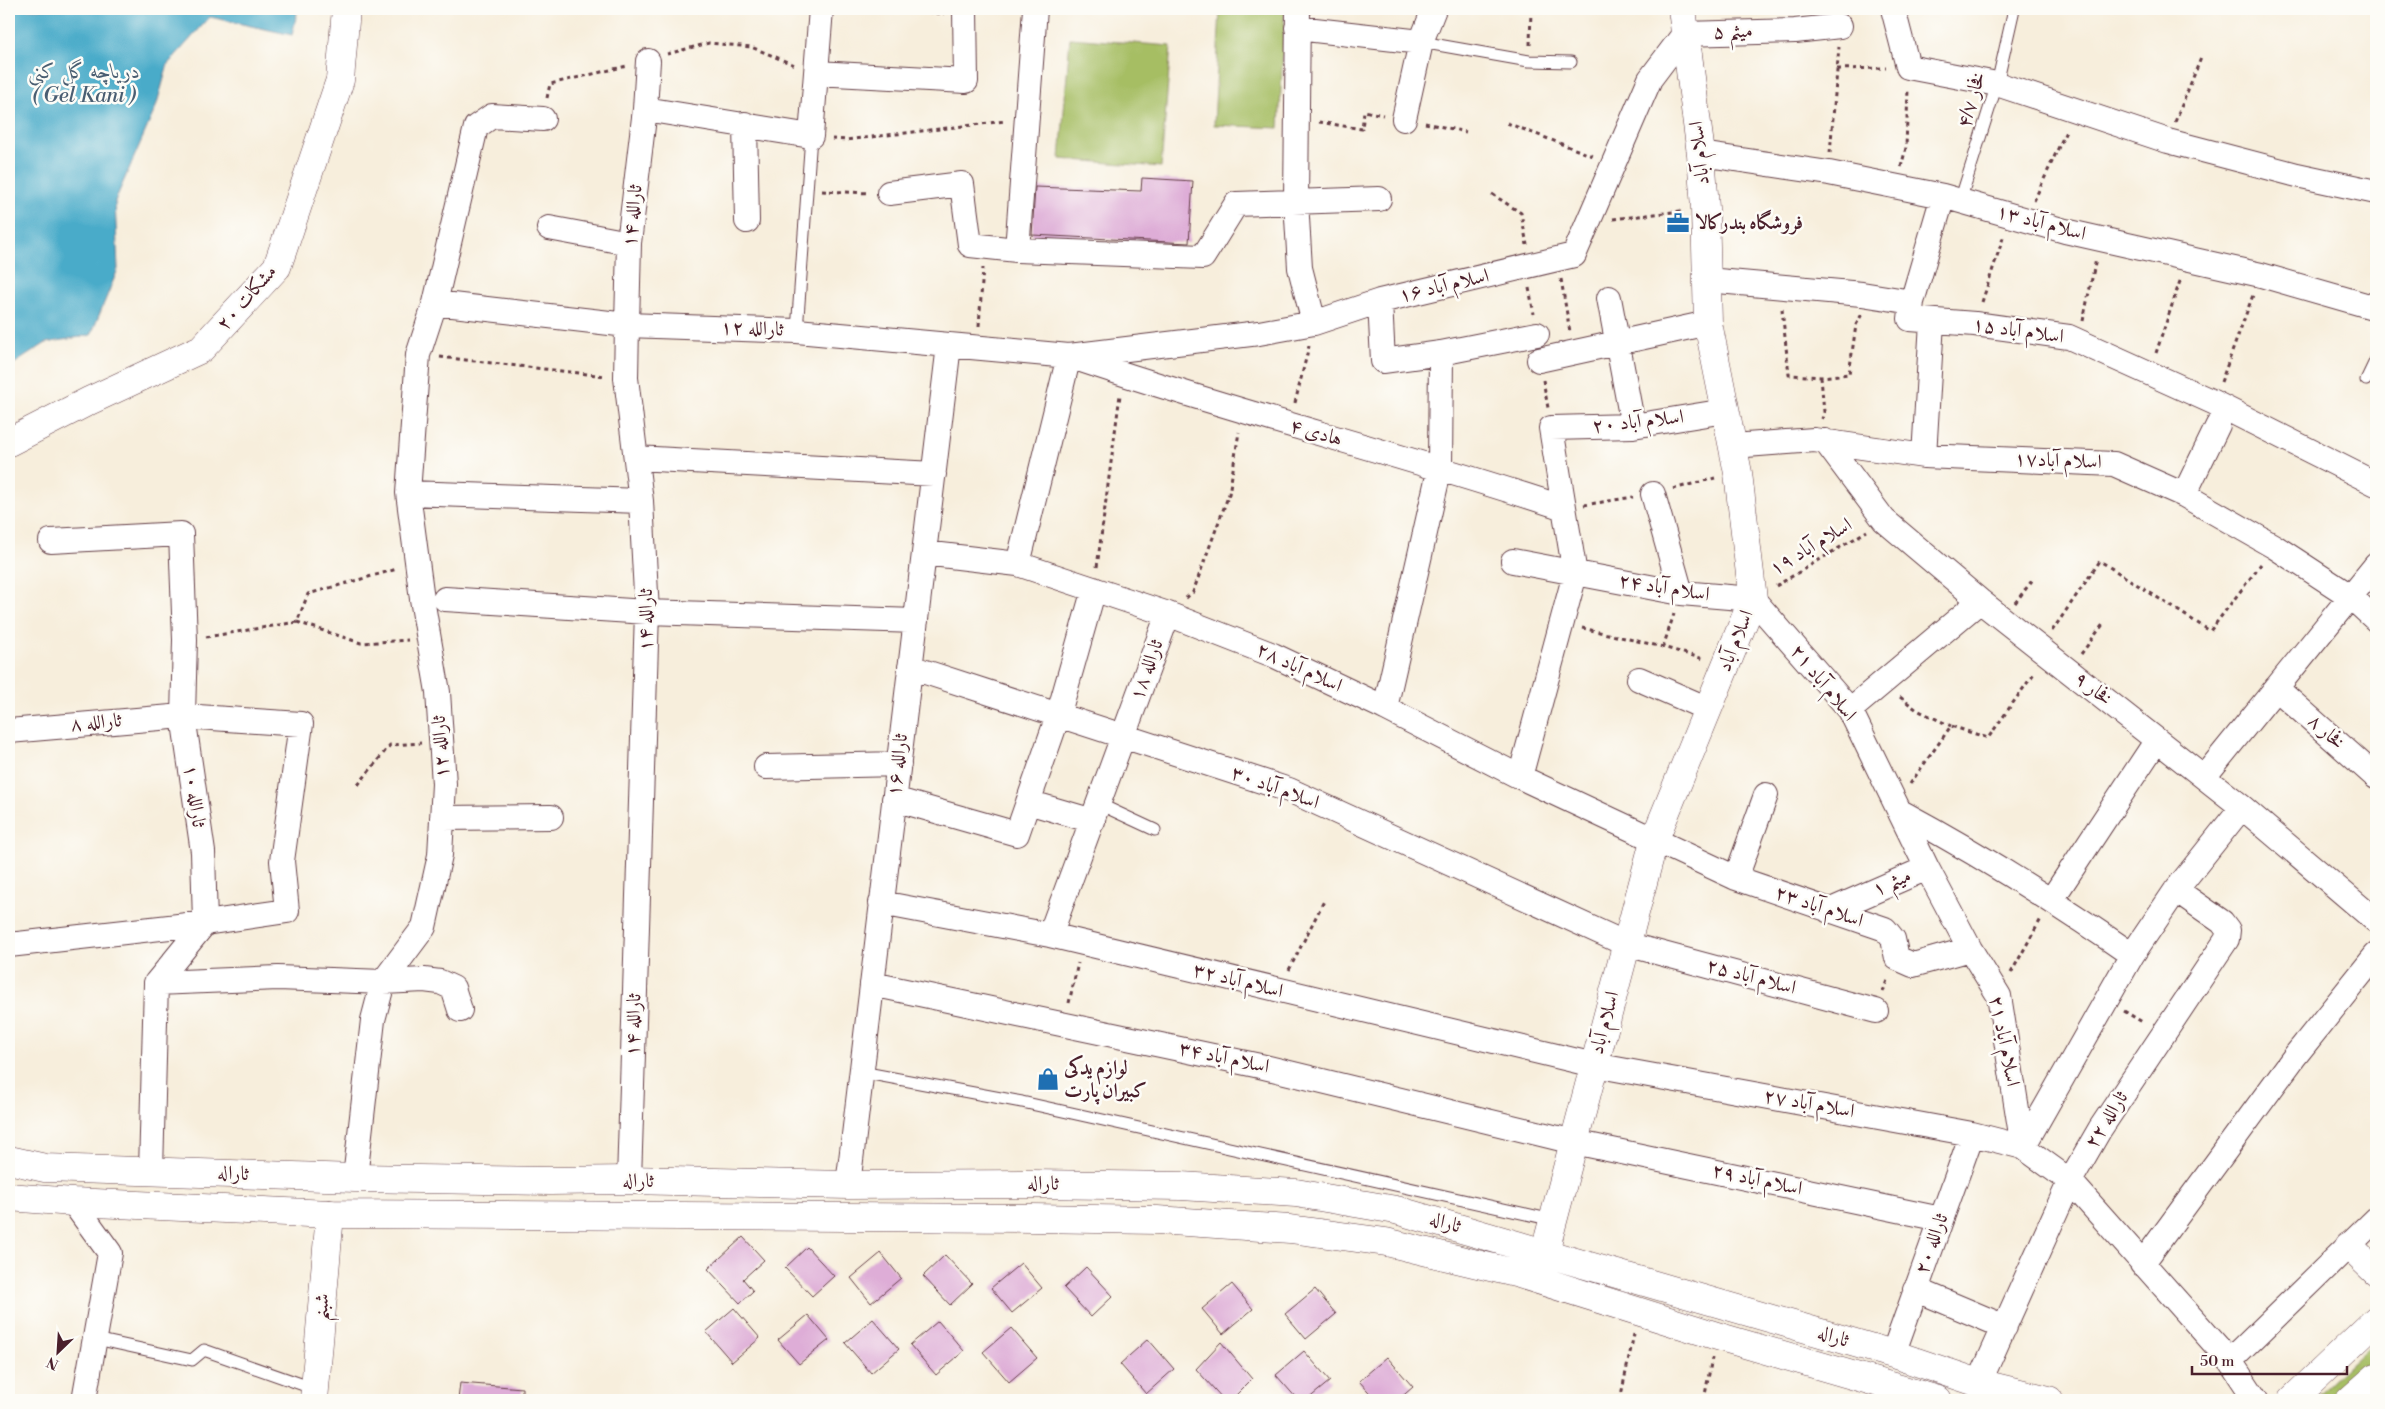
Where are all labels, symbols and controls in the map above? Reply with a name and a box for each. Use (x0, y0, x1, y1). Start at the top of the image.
street label: میثم ۵ (1713, 19, 1753, 51)
water label: دریاچه گل کنی ( Gel Kani ) (28, 58, 140, 109)
street label: فخار ۴/۷ (1952, 69, 1992, 131)
street label: اسلام آباد (1683, 119, 1720, 186)
street label: ثارالله ۱۴ (617, 183, 649, 249)
street label: اسلام آباد ۱۳ (1992, 198, 2089, 251)
place label: فروشگاه بندرکالا (1695, 209, 1803, 236)
office icon: فروشگاه بندرکالا (1665, 210, 1691, 236)
street label: مشکات ۲۰ (211, 260, 283, 336)
street label: اسلام آباد ۱۶ (1396, 263, 1493, 312)
street label: اسلام آباد ۱۵ (1970, 311, 2065, 354)
street label: ثارالله ۱۲ (720, 315, 784, 343)
street label: اسلام آباد ۲۰ (1591, 404, 1685, 443)
street label: هادی ۴ (1287, 414, 1345, 452)
street label: اسلام آباد۱۷ (2014, 446, 2102, 479)
street label: اسلام آباد ۱۹ (1765, 512, 1859, 585)
street label: اسلام آباد ۲۴ (1616, 567, 1712, 611)
street label: ثارالله ۱۴ (634, 588, 659, 651)
street label: اسلام آباد (1711, 606, 1763, 677)
street label: ثارالله ۱۸ (1124, 636, 1170, 704)
street label: اسلام آباد ۲۸ (1250, 636, 1346, 702)
street label: اسلام آباد ۲۱ (1781, 639, 1862, 729)
street label: فخار ۹ (2069, 666, 2117, 712)
street label: ثارالله ۸ (69, 708, 123, 738)
street label: فخار ۸ (2302, 709, 2350, 755)
street label: ثارالله ۱۲ (427, 715, 455, 779)
street label: ثارالله ۱۶ (882, 732, 914, 798)
street label: اسلام آباد ۳۰ (1226, 760, 1323, 819)
street label: ثارالله ۱۰ (177, 763, 211, 829)
street label: میثم ۱ (1869, 864, 1918, 908)
street label: اسلام آباد ۲۳ (1770, 879, 1867, 938)
street label: اسلام آباد ۲۵ (1702, 952, 1799, 1005)
street label: اسلام آباد ۳۲ (1189, 957, 1286, 1008)
street label: اسلام آباد (1584, 988, 1629, 1058)
street label: ثارالله ۱۴ (620, 993, 648, 1057)
street label: اسلام آباد ۲۱ (1979, 993, 2026, 1089)
street label: اسلام آباد ۳۴ (1176, 1035, 1272, 1084)
place label: لوازم یدکی کبیران پارت (1063, 1055, 1147, 1105)
shop icon: لوازم یدکی کبیران پارت (1035, 1066, 1061, 1092)
street label: اسلام آباد ۲۷ (1761, 1083, 1857, 1128)
street label: ثارالله ۲۲ (2080, 1087, 2134, 1153)
street label: اسلام آباد ۲۹ (1709, 1157, 1805, 1206)
street label: ثاراله (217, 1161, 249, 1187)
street label: ثاراله (622, 1169, 654, 1194)
street label: ثاراله (1027, 1171, 1059, 1197)
street label: ثاراله (1426, 1207, 1464, 1239)
street label: ثارالله ۲۰ (1909, 1210, 1955, 1278)
street label: شبنم (308, 1292, 342, 1322)
street label: ثاراله (1814, 1320, 1852, 1354)
north arrow (32, 1326, 82, 1376)
scale bar (2192, 1344, 2348, 1376)
text: N (44, 1352, 62, 1373)
text: 50 m (2200, 1352, 2234, 1371)

